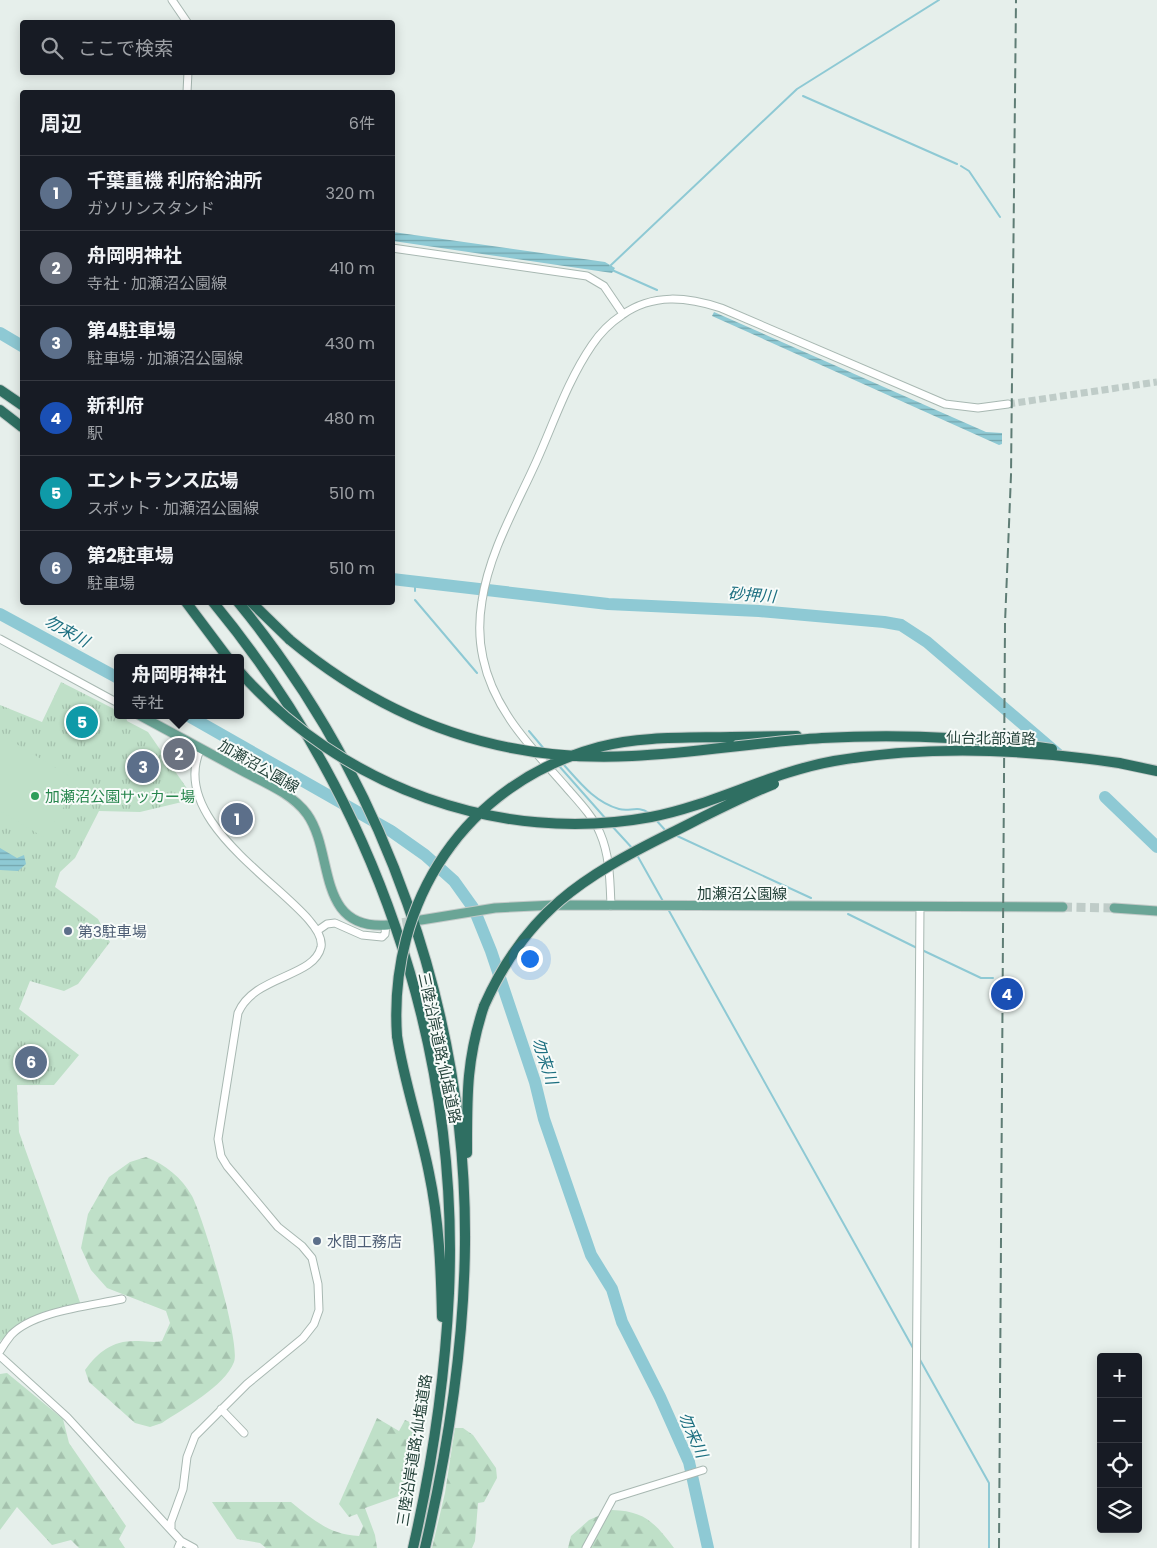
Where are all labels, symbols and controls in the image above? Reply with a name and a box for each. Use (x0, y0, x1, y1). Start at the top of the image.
search box (20, 20, 395, 75)
icon: search (38, 34, 66, 62)
text: ここで検索 (78, 35, 173, 62)
text: 周辺 (40, 109, 82, 138)
text: 6件 (349, 112, 375, 135)
text: 千葉重機 利府給油所 (87, 167, 262, 194)
text: 1 (53, 182, 59, 205)
text: 320 m (326, 182, 375, 205)
text: ガソリンスタンド (87, 197, 215, 220)
text: 舟岡明神社 (87, 242, 182, 269)
text: 2 (51, 257, 61, 280)
text: 410 m (329, 257, 375, 280)
text: 寺社 · 加瀬沼公園線 (87, 272, 227, 295)
text: 第4駐車場 (87, 317, 176, 344)
text: 3 (51, 332, 61, 355)
text: 430 m (325, 332, 375, 355)
text: 駐車場 · 加瀬沼公園線 (87, 347, 243, 370)
text: 新利府 (87, 392, 144, 419)
text: 4 (51, 407, 61, 430)
text: 480 m (324, 407, 375, 430)
text: 駅 (87, 422, 103, 445)
text: エントランス広場 (87, 467, 239, 494)
text: 5 (51, 482, 61, 505)
text: 510 m (329, 482, 375, 505)
text: スポット · 加瀬沼公園線 (87, 497, 259, 520)
text: 第2駐車場 (87, 542, 174, 569)
text: 6 (51, 557, 61, 580)
text: 510 m (329, 557, 375, 580)
text: 駐車場 (87, 572, 135, 595)
water label: 砂押川 (727, 582, 779, 608)
water label: 勿来川 (40, 609, 95, 654)
popup (114, 654, 244, 719)
text: 舟岡明神社 (131, 661, 227, 688)
text: 寺社 (131, 691, 164, 714)
pin: 5 (66, 703, 98, 741)
street label: 仙台北部道路 (946, 727, 1036, 749)
street label: 加瀬沼公園線 (215, 734, 303, 798)
pin: 2 (163, 735, 195, 773)
pin: 3 (127, 748, 159, 786)
place label: 加瀬沼公園サッカー場 (45, 786, 195, 807)
marker: 加瀬沼公園サッカー場 (29, 790, 41, 802)
pin: 1 (221, 800, 253, 838)
street label: 加瀬沼公園線 (697, 883, 787, 904)
place label: 第3駐車場 (78, 921, 147, 942)
marker: 第3駐車場 (62, 925, 74, 937)
your location (517, 946, 543, 972)
street label: 三陸沿岸道路;仙塩道路 (414, 971, 466, 1125)
pin: 4 (991, 975, 1023, 1013)
water label: 勿来川 (527, 1035, 564, 1089)
pin: 6 (15, 1043, 47, 1081)
place label: 水間工務店 (327, 1231, 402, 1252)
marker: 水間工務店 (311, 1235, 323, 1247)
map controls (1097, 1353, 1142, 1533)
button: + (1097, 1353, 1142, 1398)
street label: 三陸沿岸道路;仙塩道路 (392, 1372, 436, 1528)
button: − (1097, 1398, 1142, 1443)
water label: 勿来川 (673, 1408, 714, 1463)
button: locate (1097, 1443, 1142, 1488)
button: layers (1097, 1488, 1142, 1533)

